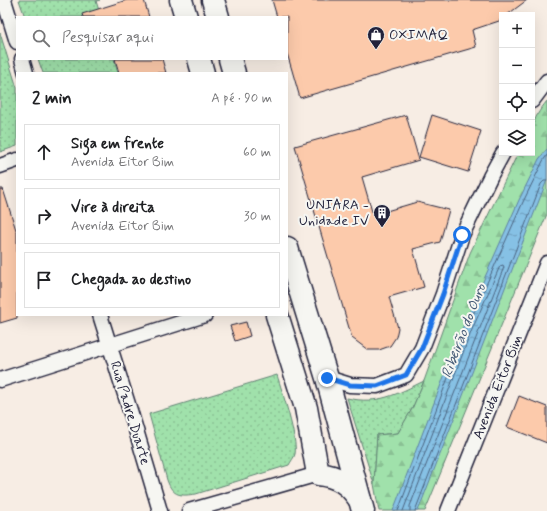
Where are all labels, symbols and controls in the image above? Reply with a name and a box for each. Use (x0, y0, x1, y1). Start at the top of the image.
map controls (499, 12, 535, 156)
button: + (499, 12, 535, 48)
search box (16, 16, 288, 60)
shop icon: OXIMAQ (366, 25, 386, 50)
place label: OXIMAQ (389, 26, 449, 44)
icon: search (30, 27, 52, 49)
text: Pesquisar aqui (62, 28, 154, 48)
button: − (499, 48, 535, 84)
button: locate (499, 84, 535, 120)
text: 2 min (32, 87, 72, 109)
text: A pé · 90 m (211, 90, 272, 107)
button: layers (499, 120, 535, 156)
text: Siga em frente (71, 134, 164, 154)
icon: ahead (33, 141, 55, 163)
text: 60 m (243, 144, 271, 161)
text: Avenida Eitor Bim (71, 154, 174, 171)
place label: UNIARA - Unidade IV (299, 196, 369, 230)
text: Vire à direita (71, 198, 155, 218)
building icon: UNIARA - Unidade IV (372, 203, 392, 228)
icon: right (33, 205, 55, 227)
text: 30 m (244, 208, 271, 225)
text: Avenida Eitor Bim (71, 218, 174, 235)
route start (453, 226, 471, 244)
icon: arrive (33, 269, 55, 291)
text: Chegada ao destino (71, 270, 191, 290)
water label: Ribeirão do Ouro (437, 280, 492, 381)
street label: Avenida Eitor Bim (469, 332, 527, 442)
street label: Rua Padre Duarte (106, 359, 154, 467)
route end (318, 369, 336, 387)

